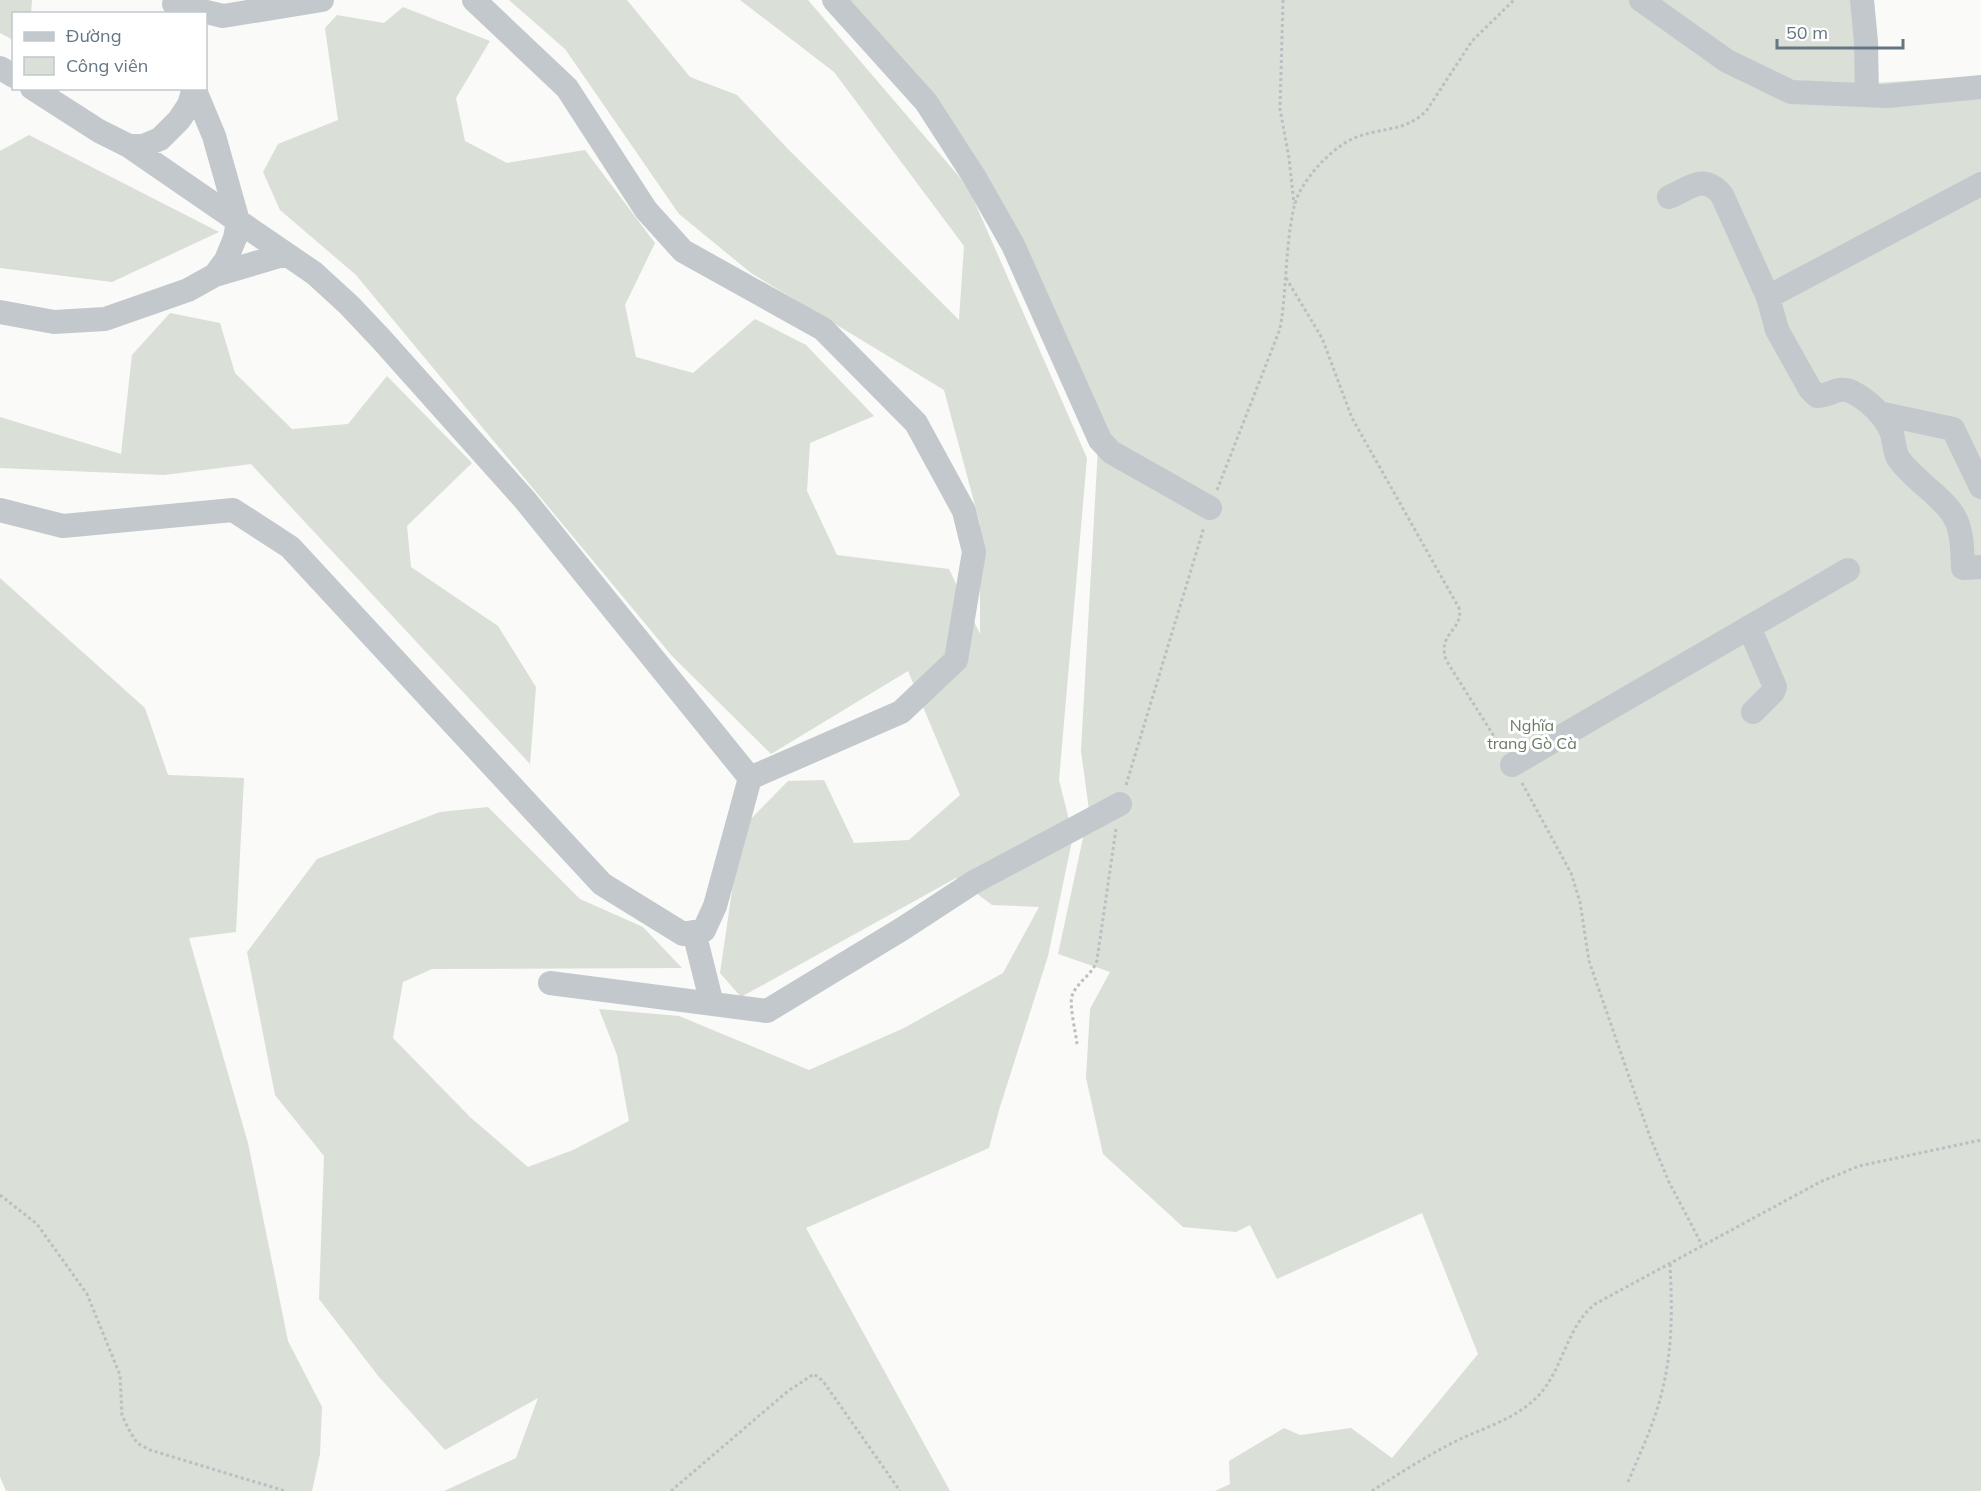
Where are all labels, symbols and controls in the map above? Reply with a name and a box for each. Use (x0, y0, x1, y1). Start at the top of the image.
legend (12, 12, 207, 90)
scale bar (1777, 12, 1903, 50)
text: 50 m (1786, 21, 1828, 44)
text: Đường (66, 24, 122, 47)
text: Công viên (66, 54, 148, 77)
park label: Nghĩa trang Gò Cà (1487, 715, 1577, 753)

